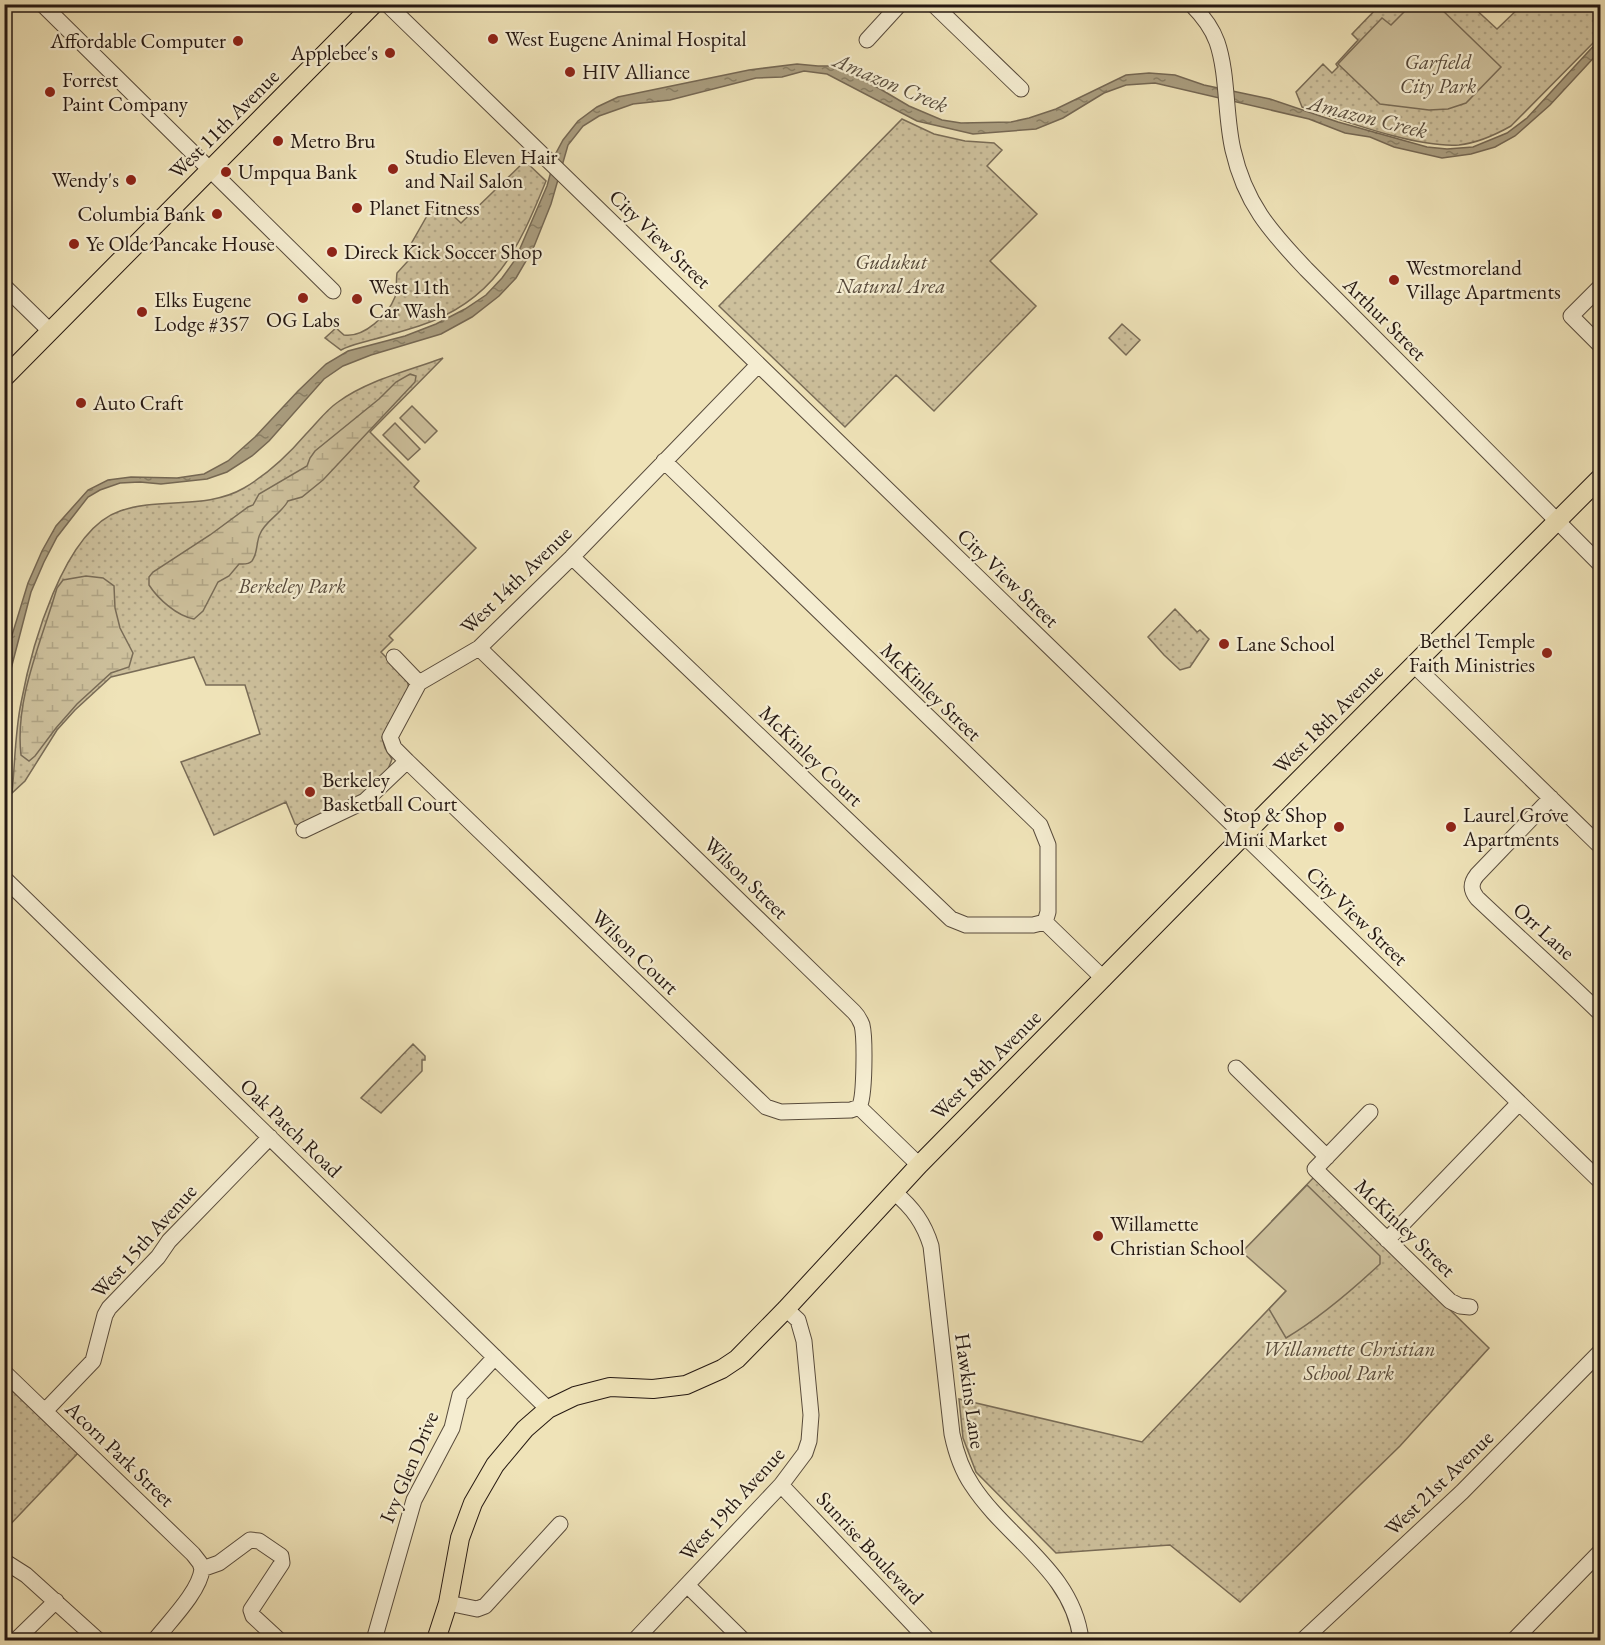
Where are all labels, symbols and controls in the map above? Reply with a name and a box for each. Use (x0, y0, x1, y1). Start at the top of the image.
place label: West Eugene Animal Hospital (505, 25, 747, 52)
place label: Affordable Computer (49, 27, 226, 54)
marker: West Eugene Animal Hospital (486, 32, 500, 46)
marker: Affordable Computer (231, 34, 245, 48)
place label: Applebee's (290, 39, 378, 66)
water label: Amazon Creek (827, 45, 953, 120)
marker: Applebee's (383, 46, 397, 60)
park label: Garfield City Park (1400, 48, 1477, 99)
place label: HIV Alliance (582, 58, 690, 85)
street label: West 11th Avenue (163, 63, 284, 184)
marker: HIV Alliance (563, 65, 577, 79)
place label: Forrest Paint Company (62, 66, 189, 117)
marker: Forrest Paint Company (43, 85, 57, 99)
water label: Amazon Creek (1303, 87, 1430, 145)
place label: Metro Bru (290, 127, 375, 154)
marker: Metro Bru (271, 134, 285, 148)
place label: Studio Eleven Hair and Nail Salon (405, 143, 558, 194)
place label: Umpqua Bank (238, 158, 358, 185)
marker: Studio Eleven Hair and Nail Salon (386, 162, 400, 176)
marker: Umpqua Bank (219, 165, 233, 179)
place label: Wendy's (52, 166, 119, 193)
marker: Wendy's (124, 173, 138, 187)
street label: City View Street (604, 183, 717, 294)
place label: Planet Fitness (369, 194, 480, 221)
place label: Columbia Bank (77, 200, 206, 227)
marker: Planet Fitness (350, 201, 364, 215)
marker: Columbia Bank (210, 207, 224, 221)
place label: Ye Olde Pancake House (86, 230, 275, 257)
marker: Ye Olde Pancake House (67, 237, 81, 251)
place label: Direck Kick Soccer Shop (344, 238, 542, 265)
marker: Direck Kick Soccer Shop (325, 245, 339, 259)
park label: Gudukut Natural Area (835, 248, 946, 299)
place label: Westmoreland Village Apartments (1406, 254, 1561, 305)
street label: Arthur Street (1337, 270, 1433, 366)
place label: West 11th Car Wash (369, 273, 450, 324)
marker: Westmoreland Village Apartments (1387, 273, 1401, 287)
place label: Elks Eugene Lodge #357 (154, 286, 251, 337)
marker: OG Labs (296, 291, 310, 305)
marker: West 11th Car Wash (350, 292, 364, 306)
marker: Elks Eugene Lodge #357 (135, 305, 149, 319)
place label: OG Labs (266, 306, 340, 333)
place label: Auto Craft (92, 389, 184, 416)
marker: Auto Craft (74, 396, 88, 410)
street label: West 14th Avenue (454, 520, 577, 640)
street label: City View Street (952, 522, 1065, 633)
park label: Berkeley Park (237, 572, 346, 599)
place label: Bethel Temple Faith Ministries (1409, 627, 1535, 678)
place label: Lane School (1236, 630, 1335, 657)
street label: McKinley Street (875, 637, 988, 747)
marker: Lane School (1217, 637, 1231, 651)
marker: Bethel Temple Faith Ministries (1540, 646, 1554, 660)
street label: West 18th Avenue (1267, 658, 1388, 779)
street label: McKinley Court (754, 699, 869, 812)
place label: Berkeley Basketball Court (322, 766, 458, 817)
marker: Berkeley Basketball Court (303, 785, 317, 799)
place label: Stop & Shop Mini Market (1223, 801, 1327, 852)
place label: Laurel Grove Apartments (1462, 801, 1568, 852)
marker: Stop & Shop Mini Market (1332, 820, 1346, 834)
marker: Laurel Grove Apartments (1444, 820, 1458, 834)
street label: Wilson Street (698, 831, 795, 925)
street label: City View Street (1301, 860, 1414, 971)
street label: Orr Lane (1508, 896, 1581, 965)
street label: Wilson Court (586, 903, 685, 1000)
street label: West 18th Avenue (925, 1004, 1046, 1125)
street label: Oak Patch Road (235, 1072, 348, 1183)
street label: McKinley Street (1349, 1173, 1462, 1283)
street label: West 15th Avenue (85, 1178, 202, 1304)
place label: Willamette Christian School (1110, 1210, 1245, 1261)
marker: Willamette Christian School (1091, 1229, 1105, 1243)
street label: Hawkins Lane (949, 1331, 992, 1450)
park label: Willamette Christian School Park (1262, 1335, 1436, 1386)
street label: Acorn Park Street (59, 1394, 181, 1513)
street label: Ivy Glen Drive (373, 1407, 444, 1527)
street label: West 21st Avenue (1379, 1424, 1499, 1541)
street label: West 19th Avenue (673, 1441, 790, 1567)
street label: Sunrise Boulevard (811, 1485, 930, 1610)

